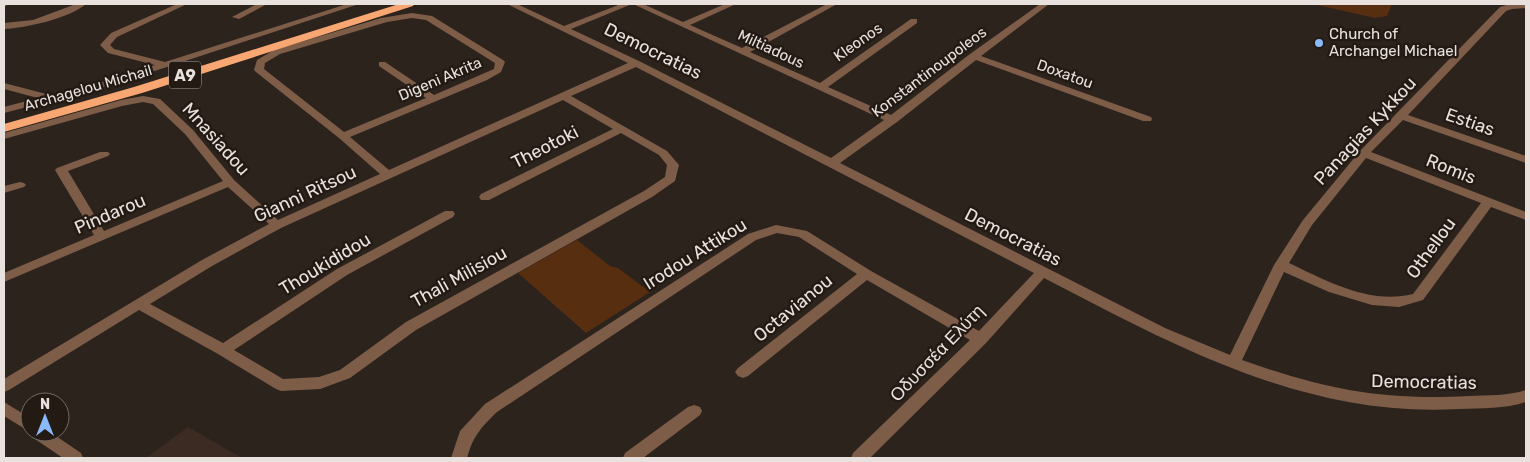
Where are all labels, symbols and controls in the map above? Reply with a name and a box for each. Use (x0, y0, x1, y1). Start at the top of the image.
street label: Democratias (601, 18, 705, 84)
street label: Kleonos (830, 19, 886, 65)
street label: Konstantinoupoleos (868, 23, 990, 121)
place label: Church of Archangel Michael (1329, 25, 1457, 60)
street label: Miltiadous (735, 26, 807, 72)
marker: Church of Archangel Michael (1313, 37, 1325, 49)
street label: Digeni Akrita (396, 53, 484, 105)
street label: Doxatou (1034, 56, 1096, 92)
street label: Archagelou Michail (22, 61, 154, 115)
road number: A9 (169, 62, 201, 88)
street label: Panagias Kykkou (1309, 72, 1421, 190)
street label: Mnasiadou (178, 98, 254, 180)
street label: Estias (1443, 103, 1497, 141)
street label: Theotoki (508, 121, 582, 173)
street label: Romis (1423, 149, 1479, 189)
street label: Gianni Ritsou (250, 161, 360, 227)
street label: Pindarou (71, 189, 149, 239)
street label: Democratias (961, 203, 1065, 271)
street label: Irodou Attikou (639, 213, 751, 295)
street label: Othellou (1401, 213, 1461, 283)
street label: Thoukididou (275, 228, 375, 300)
street label: Thali Milisiou (407, 242, 511, 312)
street label: Octavianou (749, 269, 837, 347)
street label: Οδυσσέα Ελύτη (885, 300, 989, 406)
street label: Democratias (1371, 370, 1477, 394)
north arrow (20, 392, 70, 442)
text: N (40, 396, 50, 413)

